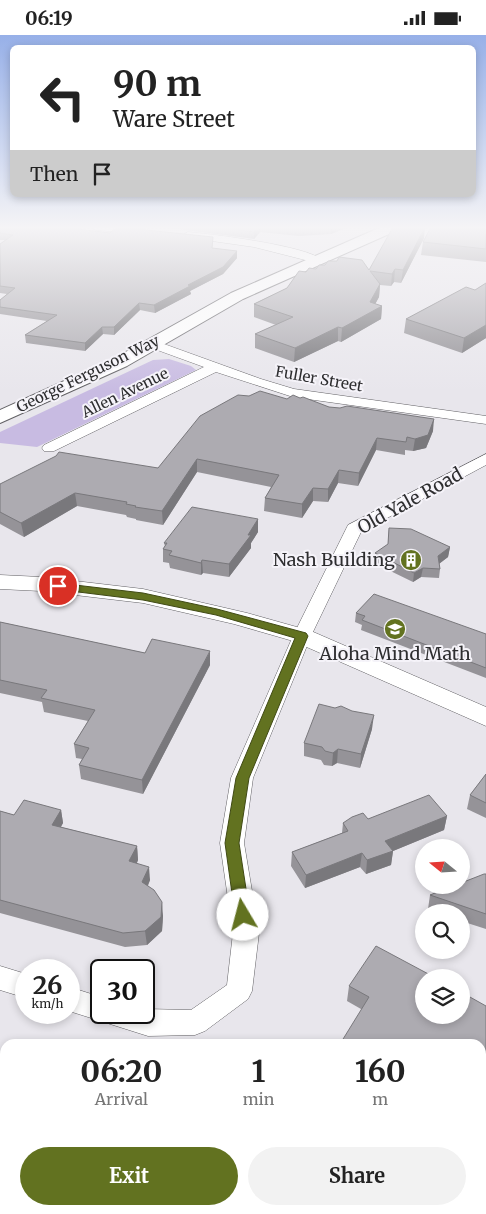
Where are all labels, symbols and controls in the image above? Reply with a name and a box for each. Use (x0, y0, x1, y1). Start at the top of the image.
text: 06:19 (25, 6, 73, 30)
text: 90 m (113, 62, 201, 106)
icon: left (30, 65, 95, 130)
text: Ware Street (113, 105, 235, 133)
icon: arrive (88, 160, 116, 188)
text: Then (30, 162, 78, 186)
street label: George Ferguson Way (13, 331, 163, 416)
street label: Fuller Street (274, 361, 365, 396)
street label: Allen Avenue (77, 363, 171, 422)
street label: Old Yale Road (353, 462, 466, 539)
place label: Nash Building (273, 548, 395, 571)
building icon: Nash Building (399, 548, 423, 572)
pin (37, 565, 79, 607)
icon: arrive (44, 572, 72, 600)
school or university icon: Aloha Mind Math (383, 617, 407, 641)
place label: Aloha Mind Math (318, 642, 471, 665)
north arrow (415, 839, 470, 894)
map controls (415, 839, 470, 1024)
position arrow (216, 888, 268, 940)
button: search (415, 904, 470, 959)
speed limit sign: 30 (90, 959, 155, 1024)
text: 26 (33, 969, 62, 1001)
button: layers (415, 969, 470, 1024)
text: km/h (32, 996, 63, 1011)
text: 06:20 (80, 1052, 162, 1090)
text: 1 (252, 1052, 265, 1090)
text: 160 (355, 1052, 406, 1090)
text: Arrival (95, 1089, 148, 1109)
text: min (243, 1089, 274, 1109)
text: m (372, 1089, 388, 1109)
button: Exit (20, 1147, 238, 1205)
button: Share (248, 1147, 466, 1205)

